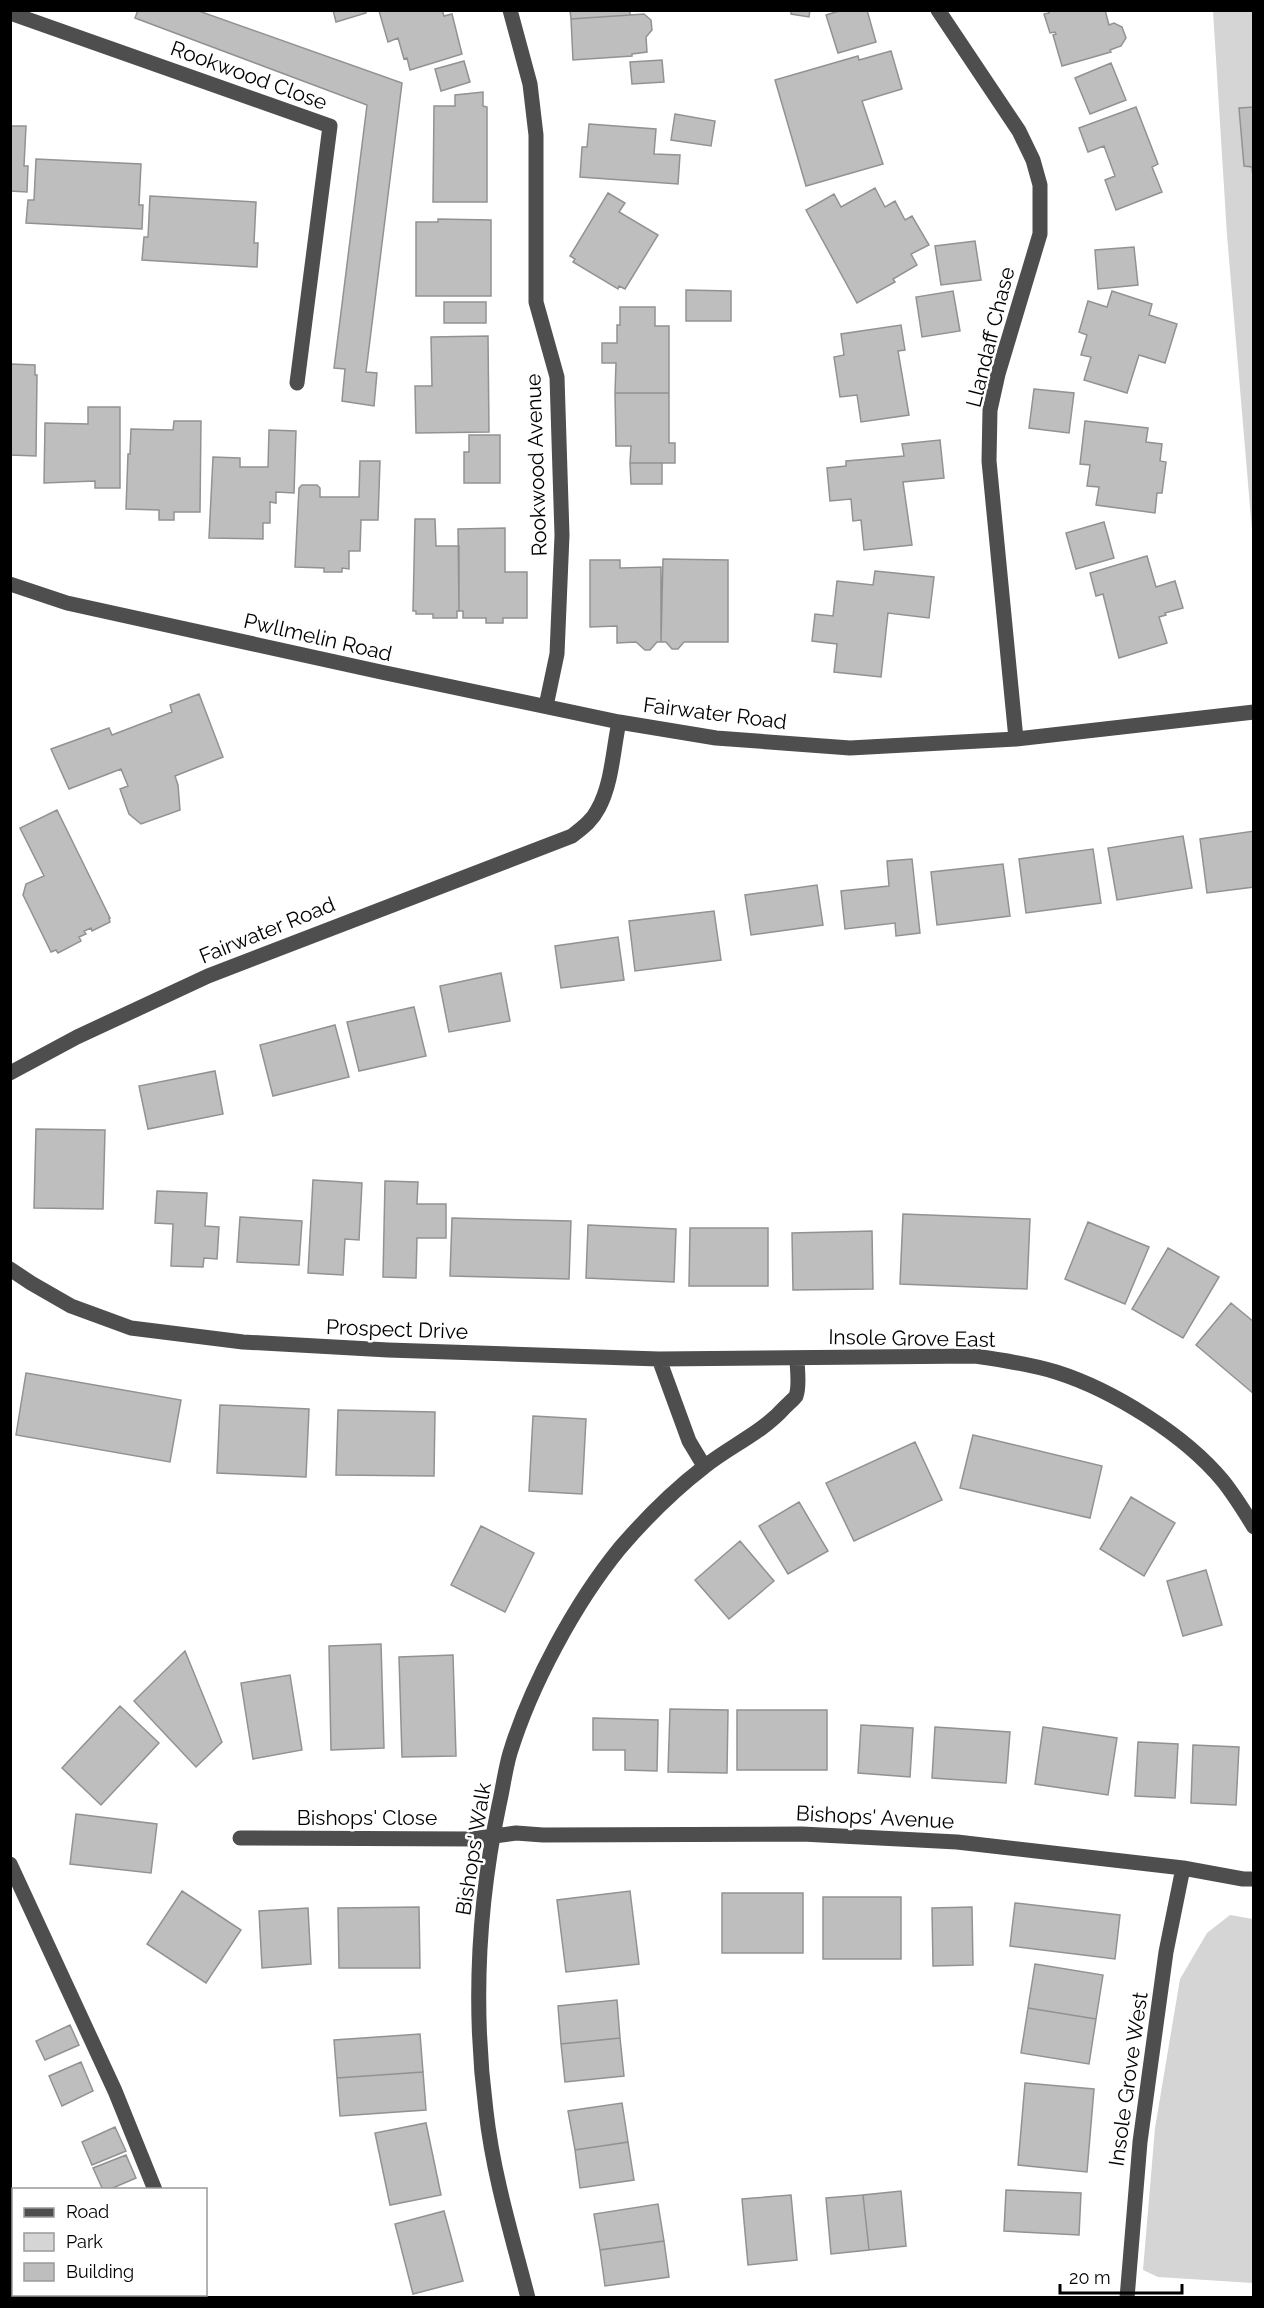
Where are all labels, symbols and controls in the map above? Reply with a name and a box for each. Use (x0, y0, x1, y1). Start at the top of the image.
street label: Rookwood Close (167, 35, 331, 115)
street label: Llandaff Chase (960, 264, 1020, 410)
street label: Rookwood Avenue (520, 373, 552, 557)
street label: Pwllmelin Road (241, 608, 395, 666)
street label: Fairwater Road (642, 692, 788, 734)
street label: Fairwater Road (195, 891, 339, 969)
street label: Prospect Drive (326, 1314, 468, 1344)
street label: Insole Grove East (828, 1324, 996, 1352)
street label: Bishops' Walk (450, 1781, 496, 1917)
street label: Bishops' Avenue (795, 1800, 955, 1834)
street label: Bishops' Close (297, 1805, 437, 1830)
street label: Insole Grove West (1103, 1990, 1153, 2168)
legend (12, 2188, 207, 2296)
text: Road (66, 2201, 109, 2222)
text: Park (66, 2231, 103, 2252)
scale bar (1060, 2257, 1182, 2295)
text: Building (66, 2261, 134, 2282)
text: 20 m (1069, 2267, 1111, 2288)

